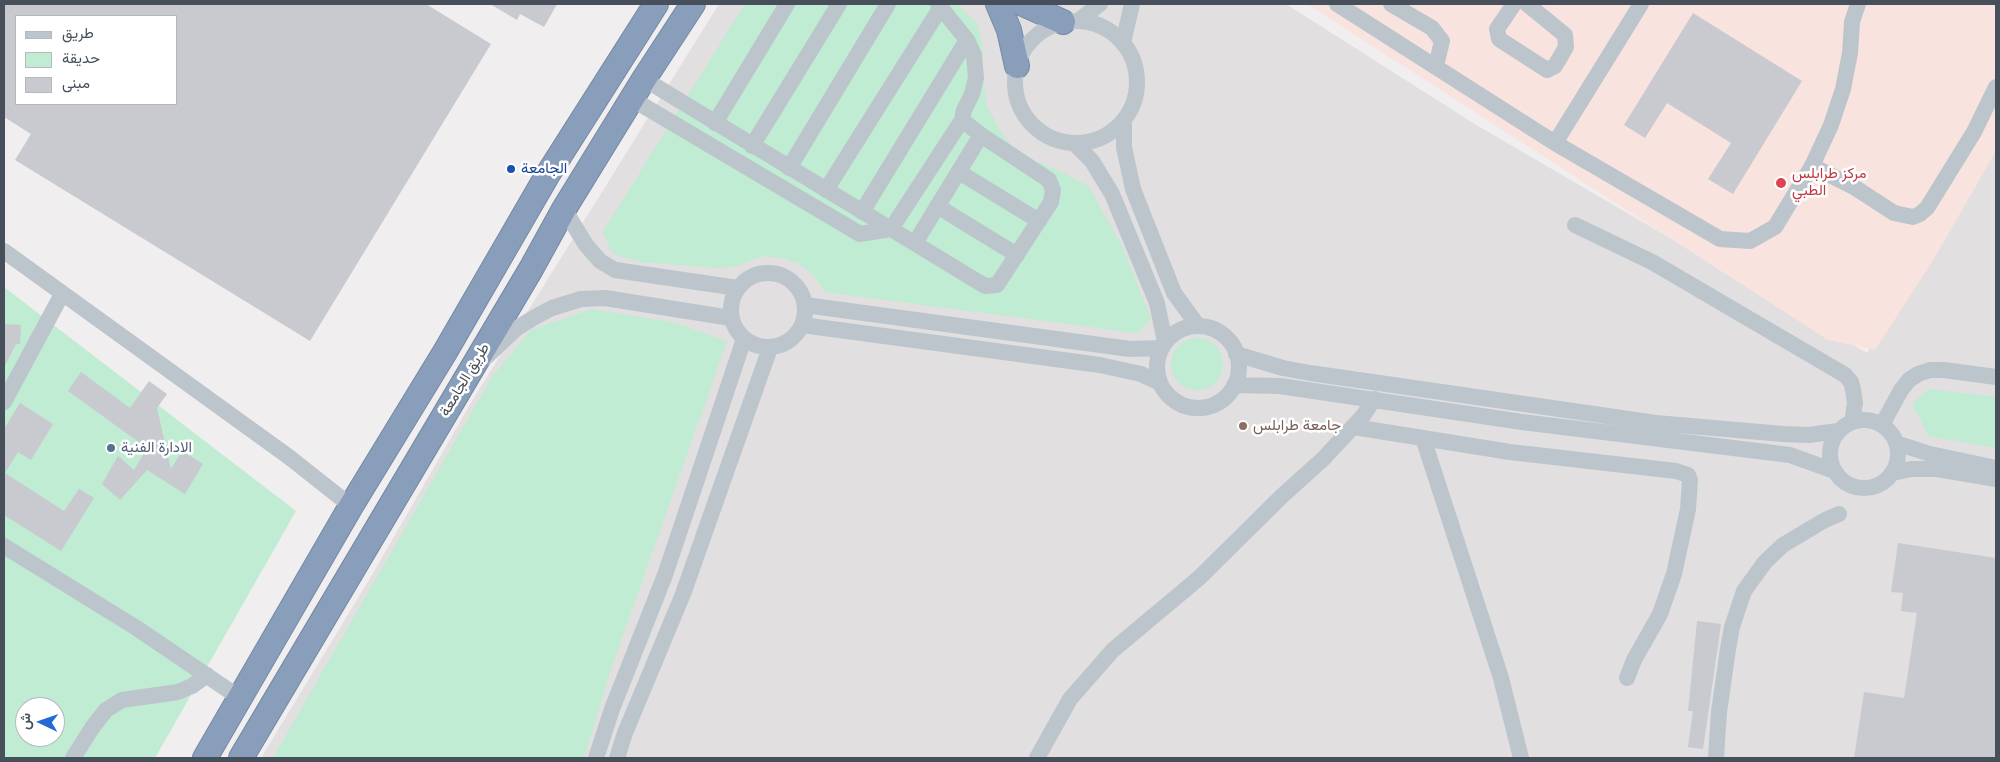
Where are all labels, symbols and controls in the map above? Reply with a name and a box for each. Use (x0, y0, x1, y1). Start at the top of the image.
legend (15, 15, 178, 105)
text: طريق (62, 24, 94, 42)
text: حديقة (62, 49, 100, 67)
text: مبنى (62, 74, 90, 92)
place label: الجامعة (521, 160, 567, 178)
marker: الجامعة (505, 163, 517, 175)
place label: مركز طرابلس الطبي (1792, 165, 1867, 200)
marker: مركز طرابلس الطبي (1774, 176, 1788, 190)
street label: طريق الجامعة (436, 340, 494, 420)
place label: جامعة طرابلس (1253, 417, 1341, 435)
marker: جامعة طرابلس (1237, 420, 1249, 432)
place label: الادارة الفنية (121, 439, 192, 457)
marker: الادارة الفنية (105, 442, 117, 454)
north arrow (15, 697, 65, 747)
text: ش (17, 712, 34, 730)

